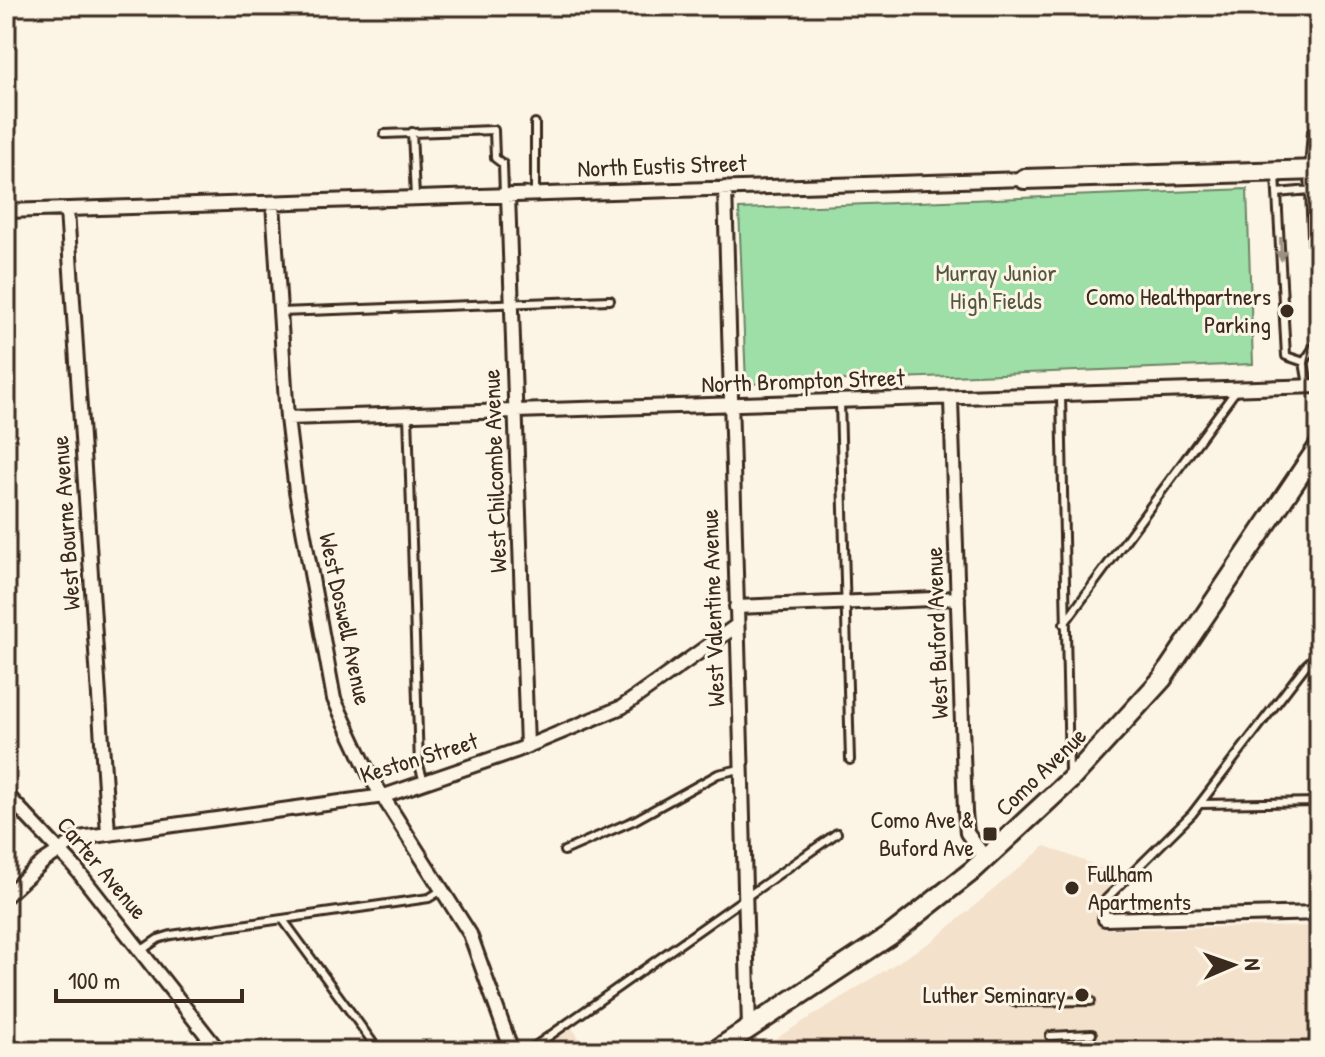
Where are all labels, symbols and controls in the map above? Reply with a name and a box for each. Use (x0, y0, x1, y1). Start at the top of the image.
street label: North Eustis Street (577, 146, 748, 184)
one-way arrow (1274, 237, 1287, 262)
park label: Murray Junior High Fields (935, 256, 1057, 316)
place label: Como Healthpartners Parking (1086, 280, 1271, 340)
marker: Como Healthpartners Parking (1278, 302, 1296, 320)
street label: North Brompton Street (701, 360, 906, 400)
street label: West Chilcombe Avenue (474, 368, 514, 573)
street label: West Bourne Avenue (43, 434, 87, 611)
street label: West Valentine Avenue (693, 508, 731, 707)
street label: West Doswell Avenue (312, 530, 380, 708)
street label: West Buford Avenue (917, 546, 955, 720)
street label: Como Avenue (988, 719, 1093, 823)
street label: Keston Street (356, 724, 482, 790)
place label: Como Ave & Buford Ave (871, 803, 974, 863)
street label: Carter Avenue (50, 809, 156, 926)
marker: Como Ave & Buford Ave (981, 825, 999, 843)
place label: Fullham Apartments (1087, 857, 1191, 917)
marker: Fullham Apartments (1063, 879, 1081, 897)
north arrow (1193, 925, 1273, 1005)
scale bar (56, 953, 242, 1003)
text: N (1238, 958, 1268, 971)
text: 100 m (68, 964, 120, 996)
place label: Luther Seminary (923, 978, 1066, 1010)
marker: Luther Seminary (1073, 986, 1091, 1004)

